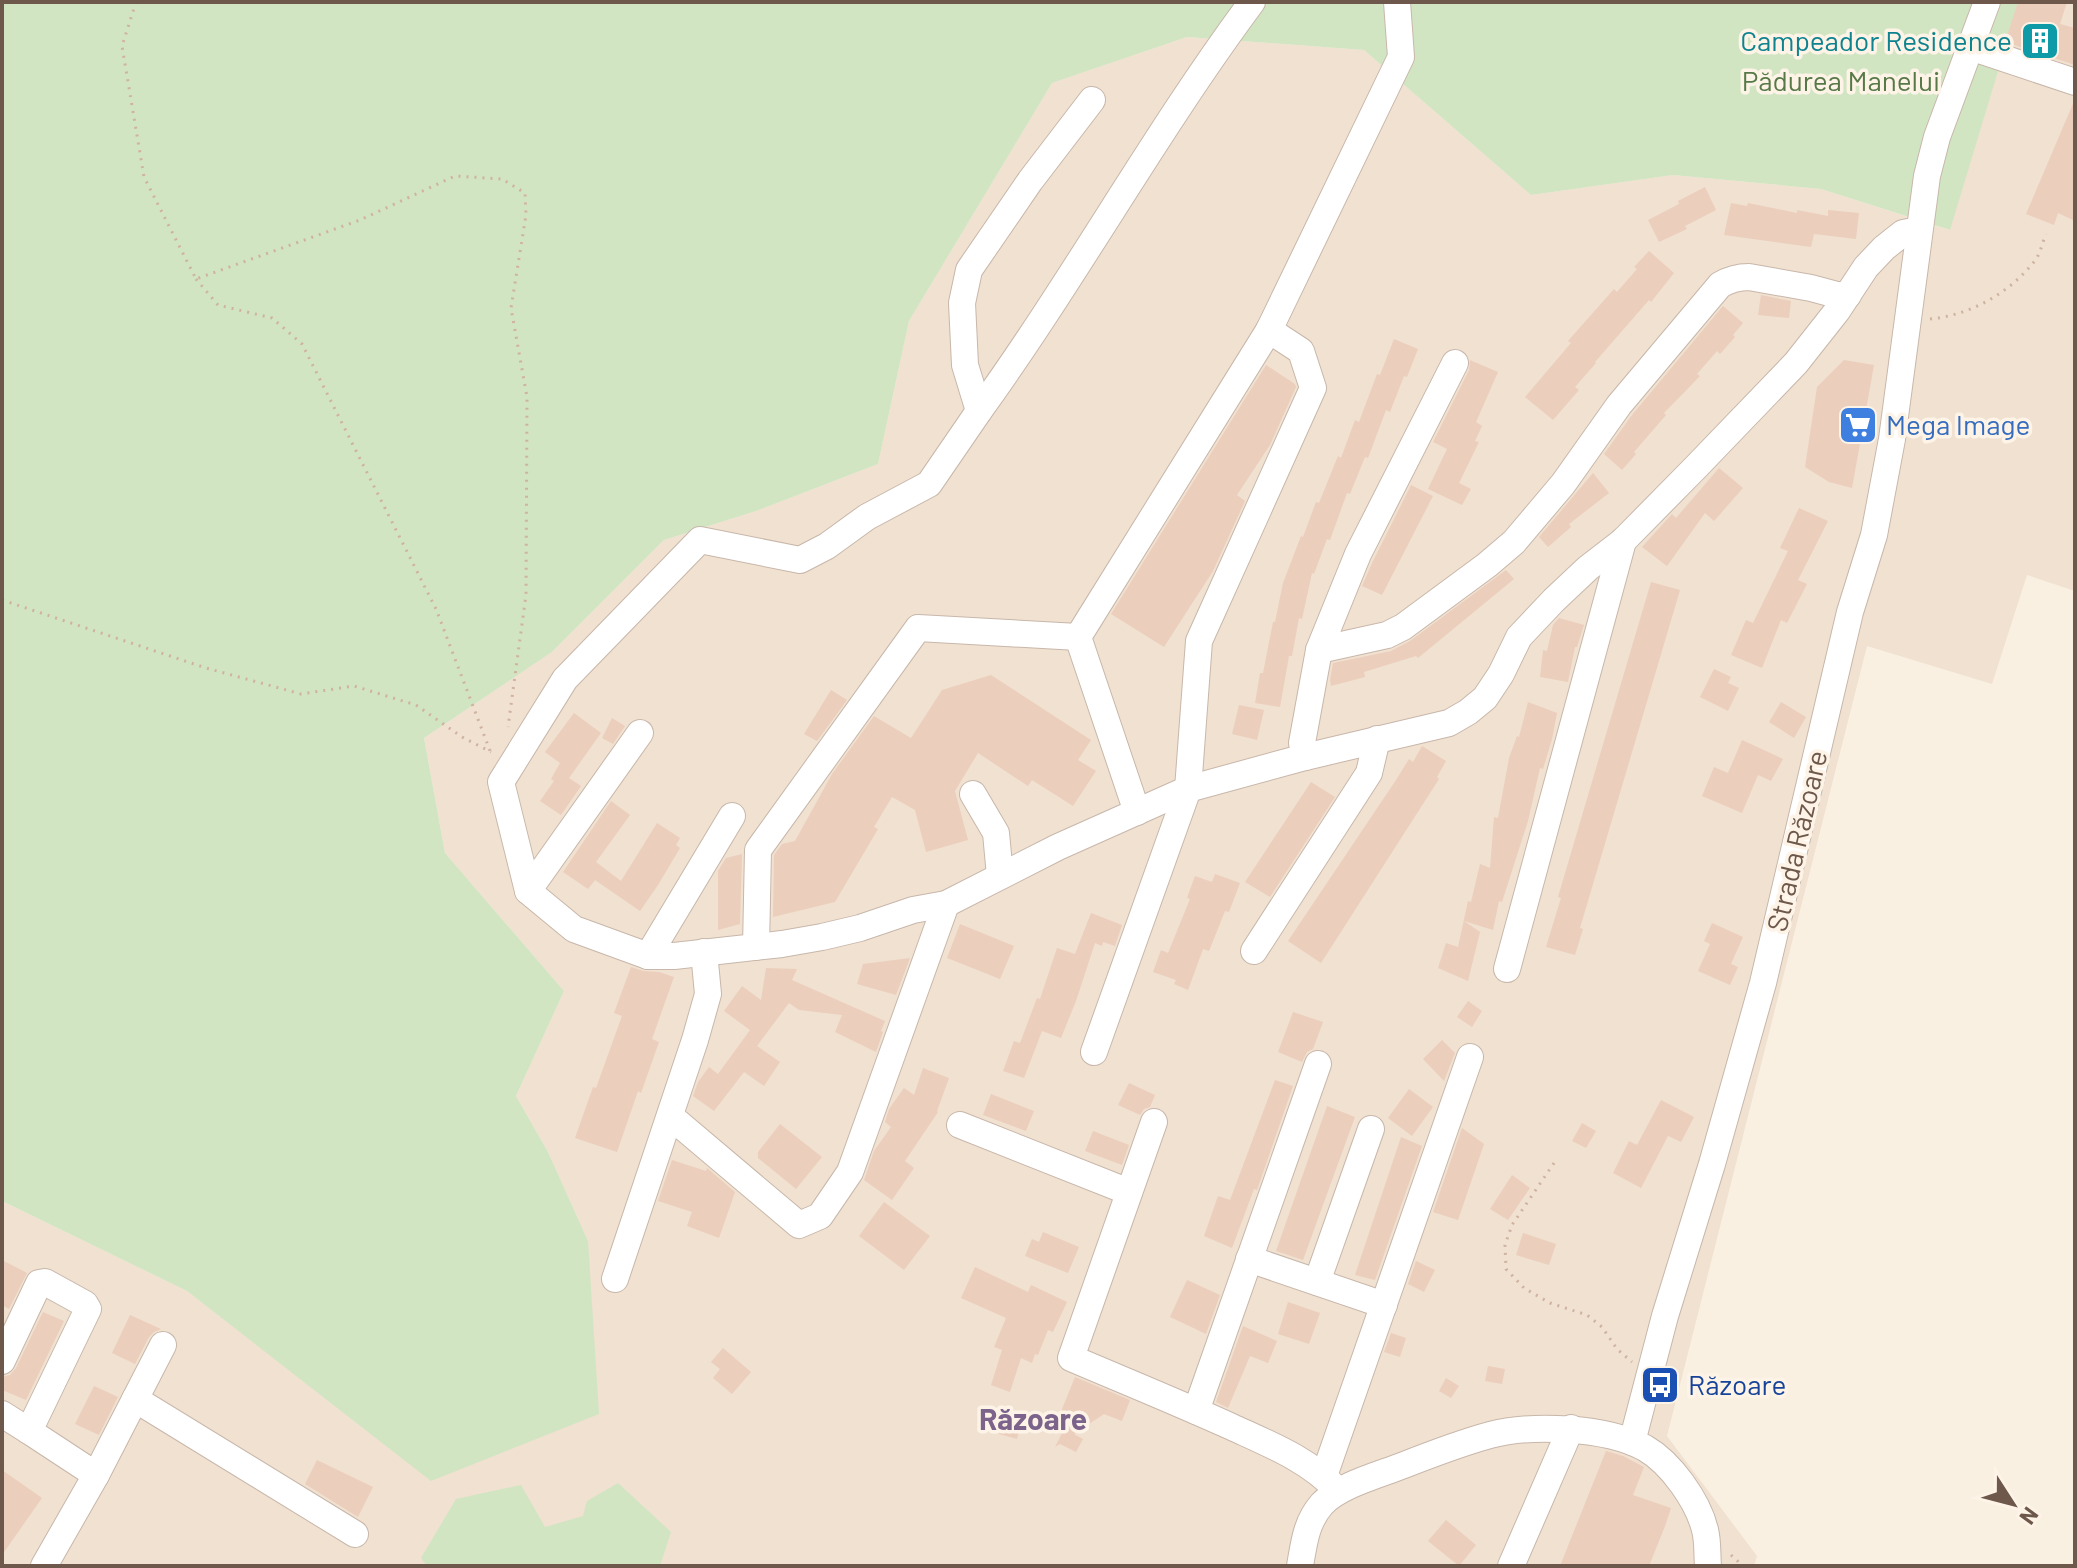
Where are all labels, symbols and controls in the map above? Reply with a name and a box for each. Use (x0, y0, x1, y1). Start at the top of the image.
building icon: Campeador Residence (2019, 20, 2061, 62)
place label: Campeador Residence (1740, 23, 2012, 57)
park label: Pădurea Manelui (1742, 63, 1940, 97)
supermarket icon: Mega Image (1837, 404, 1879, 446)
place label: Mega Image (1886, 407, 2030, 441)
street label: Strada Răzoare (1759, 747, 1833, 935)
bus stop icon: Răzoare (1639, 1364, 1681, 1406)
place label: Răzoare (1688, 1367, 1786, 1401)
district label: Răzoare (979, 1400, 1087, 1436)
north arrow (1973, 1464, 2053, 1544)
text: N (2015, 1503, 2045, 1530)

